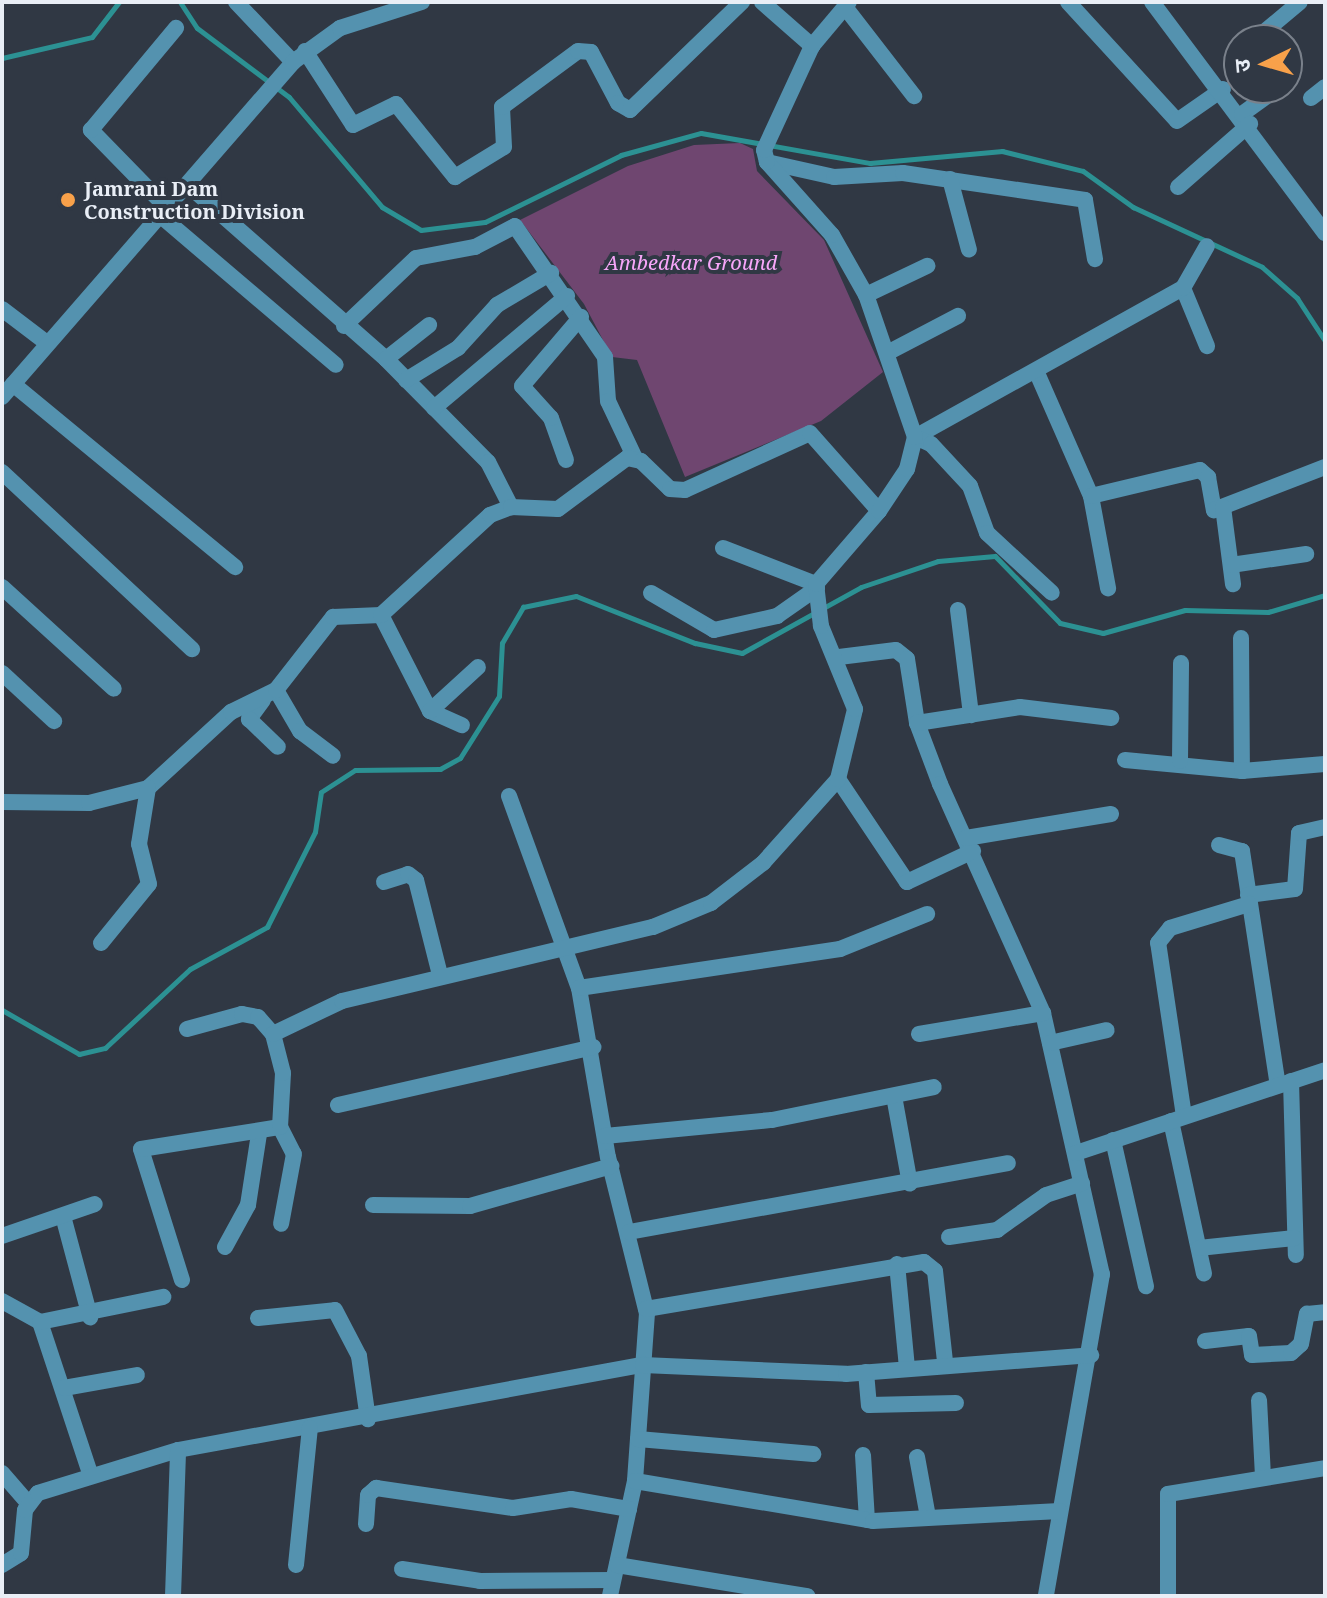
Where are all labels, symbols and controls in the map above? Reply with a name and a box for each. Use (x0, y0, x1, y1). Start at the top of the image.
north arrow (1223, 24, 1303, 104)
text: उ (1226, 58, 1257, 74)
place label: Jamrani Dam Construction Division (84, 176, 305, 223)
marker: Jamrani Dam Construction Division (59, 191, 77, 209)
park label: Ambedkar Ground (605, 250, 777, 274)

